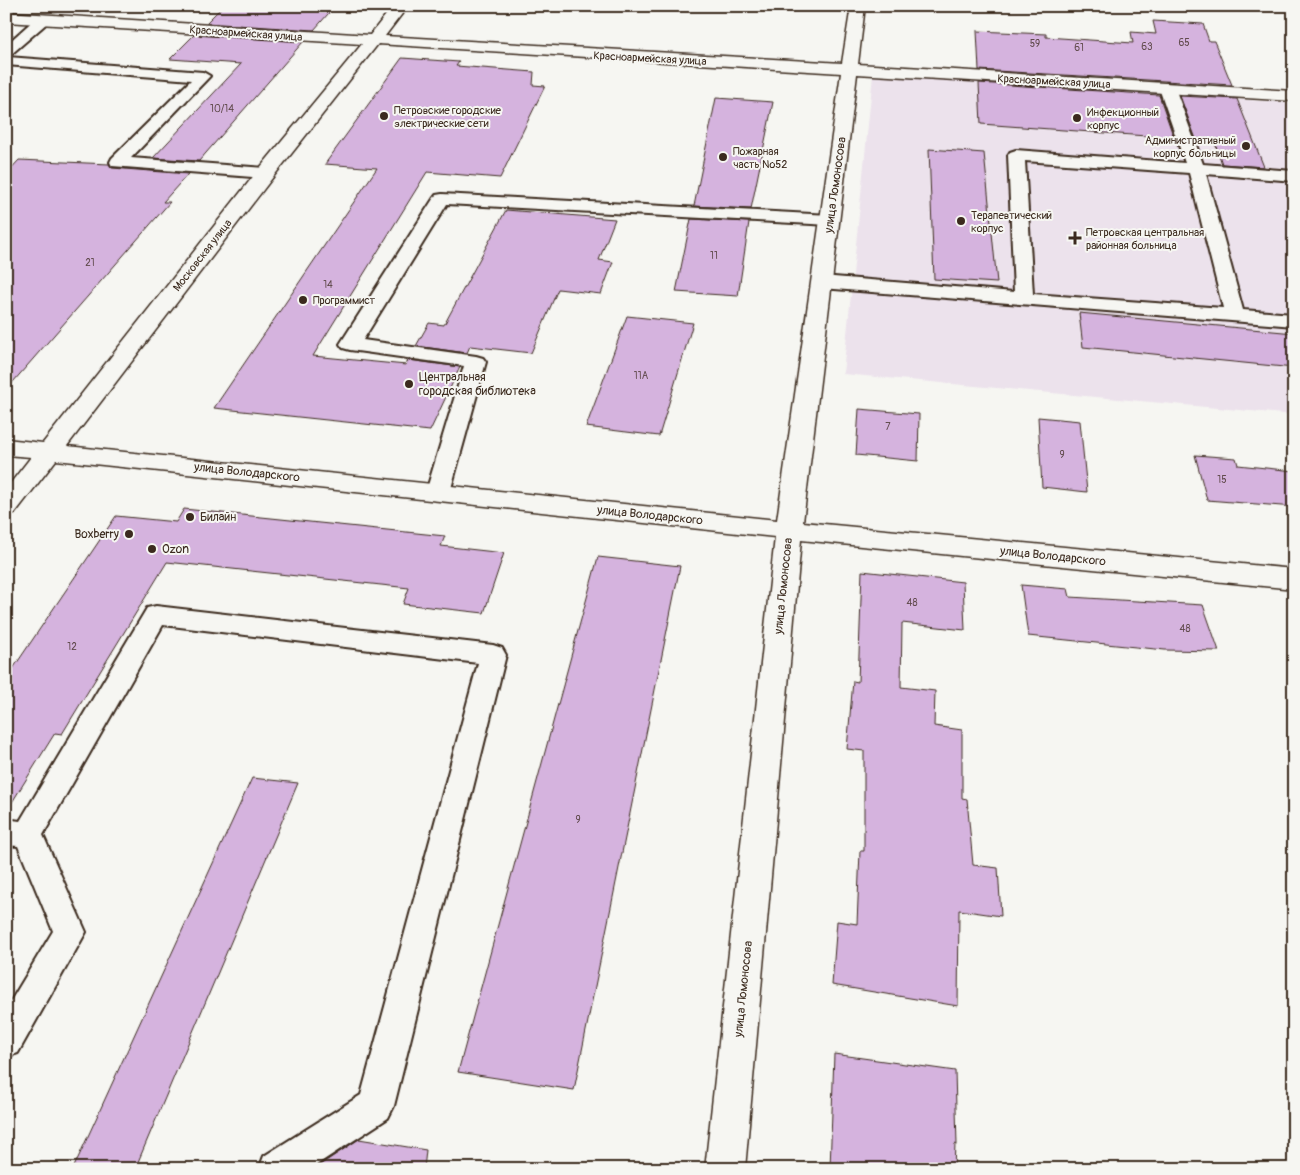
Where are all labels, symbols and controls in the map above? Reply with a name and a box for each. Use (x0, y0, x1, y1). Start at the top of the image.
street label: Красноармейская улица (189, 23, 303, 44)
house number: 65 (1178, 37, 1190, 49)
house number: 59 (1030, 38, 1040, 50)
house number: 63 (1141, 41, 1153, 53)
house number: 61 (1074, 42, 1084, 54)
street label: Красноармейская улица (593, 49, 707, 68)
street label: Красноармейская улица (997, 72, 1111, 91)
house number: 10/14 (210, 103, 234, 115)
place label: Петровские городские электрические сети (394, 104, 502, 130)
place label: Инфекционный корпус (1087, 106, 1159, 132)
marker: Петровские городские электрические сети (378, 110, 390, 122)
marker: Инфекционный корпус (1071, 112, 1083, 124)
place label: Административный корпус больницы (1145, 134, 1236, 160)
street label: улица Ломоносова (821, 136, 850, 235)
marker: Административный корпус больницы (1240, 140, 1252, 152)
place label: Пожарная часть №52 (733, 145, 787, 171)
marker: Пожарная часть №52 (717, 151, 729, 163)
place label: Терапевтический корпус (971, 209, 1052, 235)
marker: Терапевтический корпус (955, 215, 967, 227)
street label: Московская улица (170, 217, 235, 294)
place label: Петровская центральная районная больница (1086, 226, 1204, 252)
marker: Петровская центральная районная больница (1068, 231, 1082, 245)
house number: 11 (710, 250, 718, 262)
house number: 21 (85, 257, 95, 269)
house number: 14 (323, 279, 333, 291)
marker: Программист (297, 294, 309, 306)
place label: Программист (313, 294, 376, 307)
place label: Центральная городская библиотека (419, 370, 536, 399)
house number: 11А (634, 370, 649, 382)
marker: Центральная городская библиотека (403, 378, 415, 390)
house number: 7 (885, 421, 891, 433)
house number: 9 (1059, 449, 1065, 461)
street label: улица Володарского (192, 459, 301, 486)
house number: 15 (1217, 474, 1227, 486)
street label: улица Володарского (595, 502, 704, 529)
place label: Билайн (200, 510, 236, 525)
marker: Билайн (184, 511, 196, 523)
place label: Boxberry (74, 527, 119, 542)
marker: Boxberry (123, 528, 135, 540)
street label: улица Ломоносова (771, 537, 796, 636)
place label: Ozon (162, 542, 189, 557)
marker: Ozon (146, 543, 158, 555)
street label: улица Володарского (998, 543, 1107, 570)
house number: 48 (907, 597, 917, 609)
house number: 48 (1180, 623, 1190, 635)
house number: 12 (67, 641, 77, 653)
house number: 9 (575, 814, 581, 826)
street label: улица Ломоносова (731, 940, 756, 1039)

